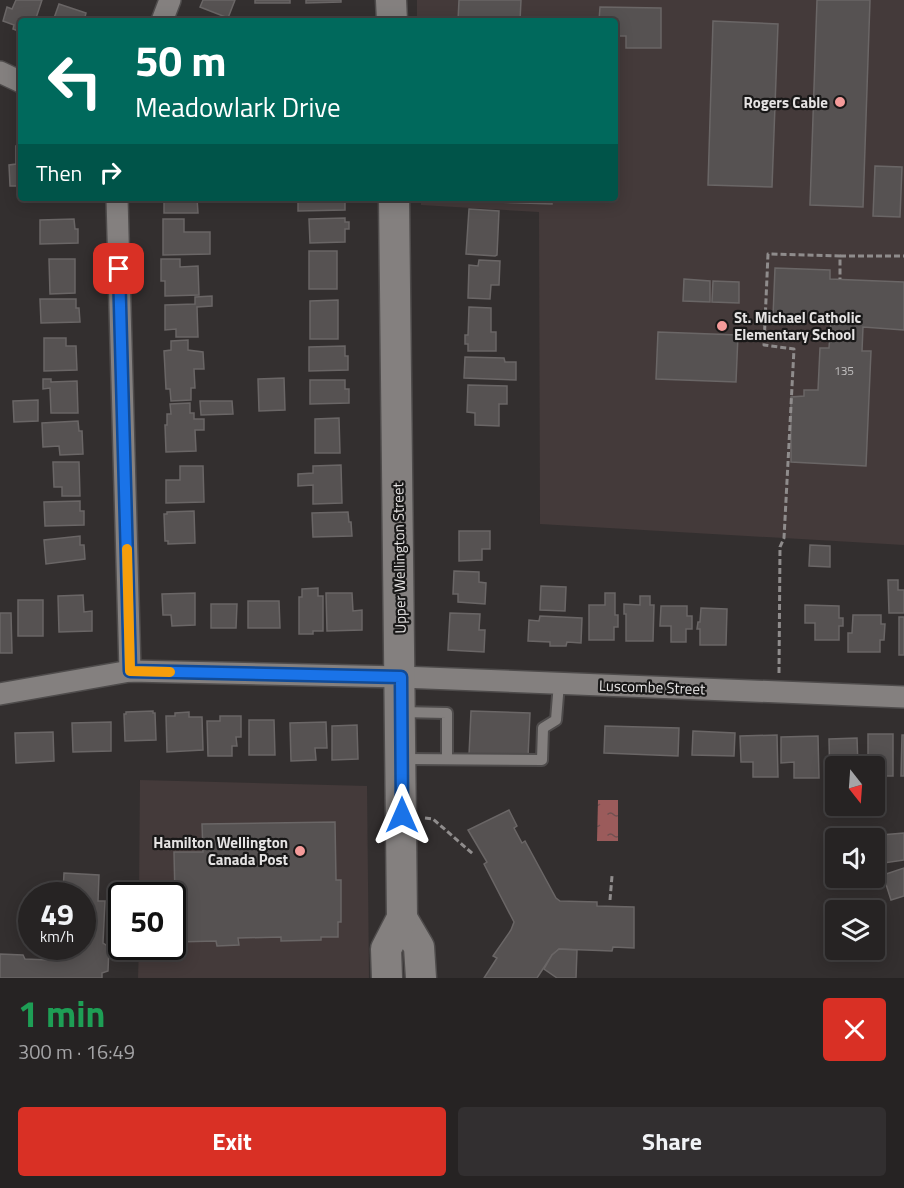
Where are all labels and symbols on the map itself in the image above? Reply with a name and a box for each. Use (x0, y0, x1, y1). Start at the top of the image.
place label: Rogers Cable (744, 91, 828, 114)
marker: Rogers Cable (833, 95, 847, 109)
pin (93, 243, 144, 294)
place label: St. Michael Catholic Elementary School (734, 306, 862, 346)
marker: St. Michael Catholic Elementary School (715, 319, 729, 333)
house number: 135 (834, 361, 854, 380)
street label: Upper Wellington Street (386, 481, 412, 634)
street label: Luscombe Street (598, 674, 706, 700)
north arrow (825, 756, 885, 816)
position arrow (370, 783, 434, 847)
place label: Hamilton Wellington Canada Post (153, 831, 289, 871)
marker: Hamilton Wellington Canada Post (293, 844, 307, 858)
speed limit sign: 50 (108, 882, 186, 960)

